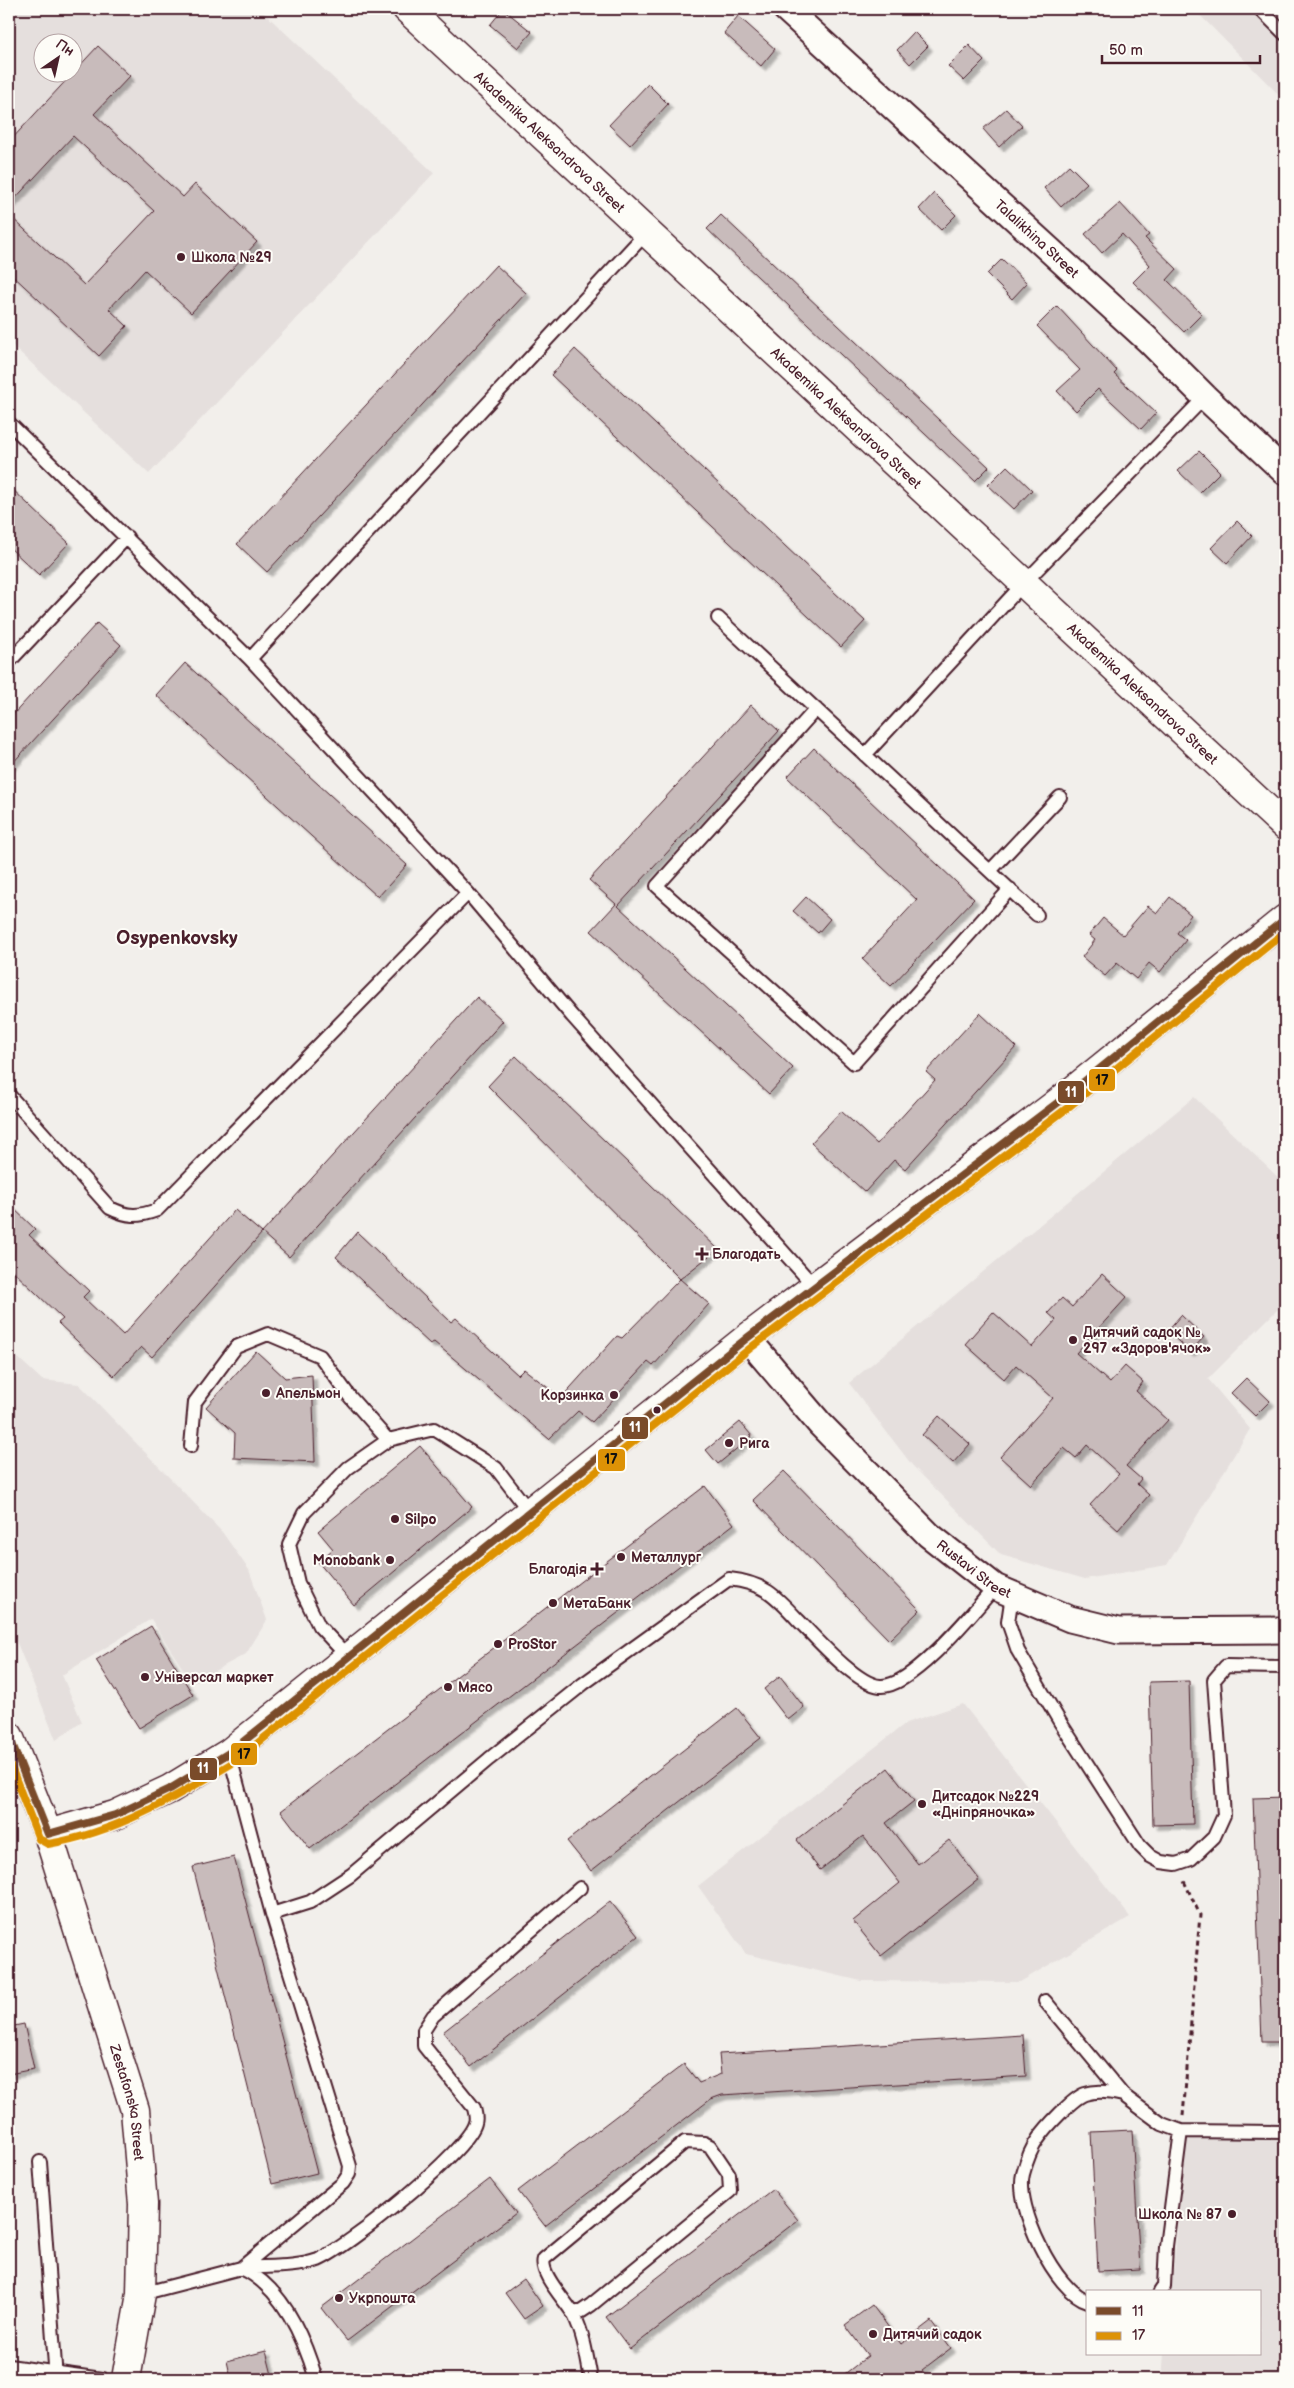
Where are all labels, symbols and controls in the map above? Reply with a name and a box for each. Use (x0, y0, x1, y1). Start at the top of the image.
north arrow (32, 32, 82, 82)
scale bar (1102, 32, 1259, 64)
text: Пн (52, 35, 77, 60)
text: 50 m (1109, 41, 1143, 60)
street label: Akademika Aleksandrova Street (471, 68, 629, 217)
street label: Talalikhina Street (991, 196, 1083, 282)
place label: Школа №29 (191, 249, 272, 266)
marker: Школа №29 (175, 251, 187, 263)
street label: Akademika Aleksandrova Street (767, 344, 925, 493)
street label: Akademika Aleksandrova Street (1064, 620, 1222, 769)
district label: Osypenkovsky (116, 927, 238, 950)
line badge: 17 (1088, 1068, 1116, 1092)
text: 17 (1095, 1072, 1109, 1089)
line badge: 11 (1057, 1080, 1085, 1104)
text: 11 (1065, 1084, 1077, 1101)
place label: Благодать (712, 1246, 781, 1263)
marker: Благодать (696, 1248, 708, 1260)
place label: Дитячий садок № 297 «Здоров'ячок» (1083, 1324, 1212, 1357)
marker: Дитячий садок № 297 «Здоров'ячок» (1067, 1334, 1079, 1346)
place label: Апельмон (275, 1385, 341, 1402)
marker: Апельмон (260, 1387, 272, 1399)
place label: Корзинка (541, 1387, 605, 1404)
marker: Корзинка (608, 1389, 620, 1401)
unlabelled marker (652, 1405, 662, 1415)
line badge: 11 (621, 1416, 649, 1440)
text: 11 (629, 1419, 641, 1436)
place label: Рига (739, 1435, 770, 1452)
marker: Рига (723, 1437, 735, 1449)
line badge: 17 (597, 1448, 626, 1472)
text: 17 (604, 1451, 618, 1468)
place label: Silpo (405, 1511, 436, 1528)
marker: Silpo (389, 1513, 401, 1525)
street label: Rustavi Street (933, 1536, 1014, 1602)
place label: Металлург (631, 1549, 702, 1566)
marker: Металлург (615, 1551, 627, 1563)
place label: Monobank (313, 1552, 381, 1569)
marker: Monobank (384, 1554, 396, 1566)
place label: Благодія (529, 1561, 587, 1578)
marker: Благодія (591, 1563, 603, 1575)
place label: МетаБанк (563, 1595, 631, 1612)
marker: МетаБанк (547, 1597, 559, 1609)
place label: ProStor (508, 1636, 557, 1653)
marker: ProStor (492, 1638, 504, 1650)
place label: Універсал маркет (155, 1669, 274, 1686)
marker: Універсал маркет (139, 1671, 151, 1683)
place label: Мясо (458, 1679, 493, 1696)
marker: Мясо (442, 1681, 454, 1693)
line badge: 17 (230, 1742, 258, 1766)
text: 17 (237, 1746, 251, 1763)
line badge: 11 (189, 1757, 218, 1781)
text: 11 (197, 1760, 209, 1777)
place label: Дитсадок №229 «Дніпряночка» (932, 1788, 1039, 1821)
marker: Дитсадок №229 «Дніпряночка» (916, 1798, 928, 1810)
street label: Zestafonska Street (106, 2042, 147, 2162)
place label: Школа № 87 (1138, 2206, 1222, 2223)
marker: Школа № 87 (1226, 2208, 1238, 2220)
place label: Укрпошта (349, 2290, 416, 2307)
legend (1086, 2290, 1262, 2356)
marker: Укрпошта (333, 2292, 345, 2304)
text: 11 (1132, 2302, 1144, 2321)
place label: Дитячий садок (883, 2326, 982, 2343)
text: 17 (1132, 2326, 1146, 2345)
marker: Дитячий садок (867, 2328, 879, 2340)

